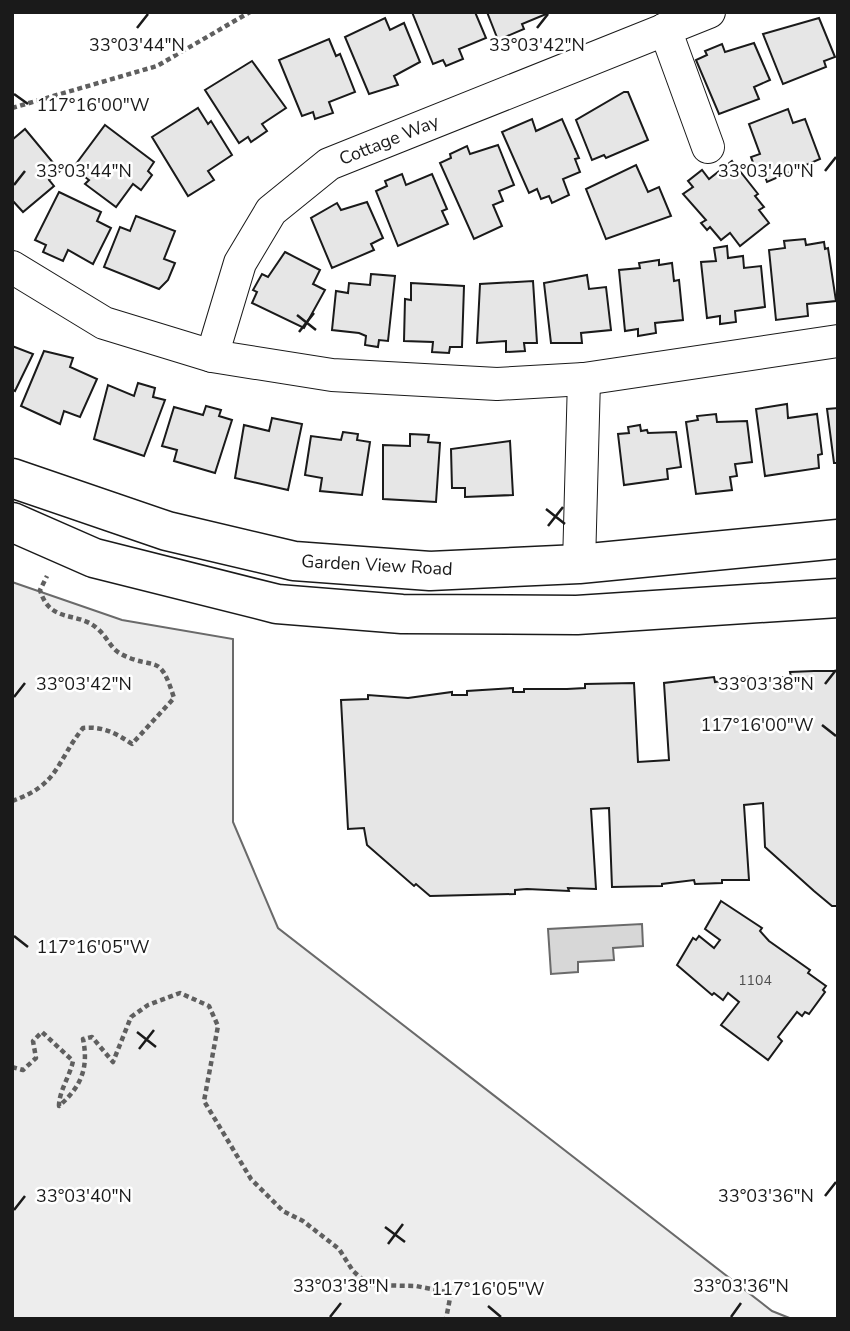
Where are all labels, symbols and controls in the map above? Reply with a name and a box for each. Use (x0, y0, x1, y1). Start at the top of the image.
text: 33°03'44"N (89, 33, 185, 57)
text: 33°03'42"N (489, 33, 585, 57)
text: 117°16'00"W (36, 93, 150, 117)
street label: Cottage Way (336, 109, 443, 171)
text: 33°03'44"N (36, 159, 132, 183)
text: 33°03'40"N (718, 159, 814, 183)
street label: Garden View Road (301, 549, 453, 581)
text: 33°03'42"N (36, 672, 132, 696)
text: 33°03'38"N (718, 672, 814, 696)
text: 117°16'00"W (700, 713, 814, 737)
text: 117°16'05"W (36, 935, 150, 959)
house number: 1104 (738, 971, 772, 990)
text: 33°03'40"N (36, 1184, 132, 1208)
text: 33°03'36"N (718, 1184, 814, 1208)
text: 33°03'38"N (293, 1274, 389, 1298)
text: 33°03'36"N (693, 1274, 789, 1298)
text: 117°16'05"W (431, 1277, 545, 1301)

